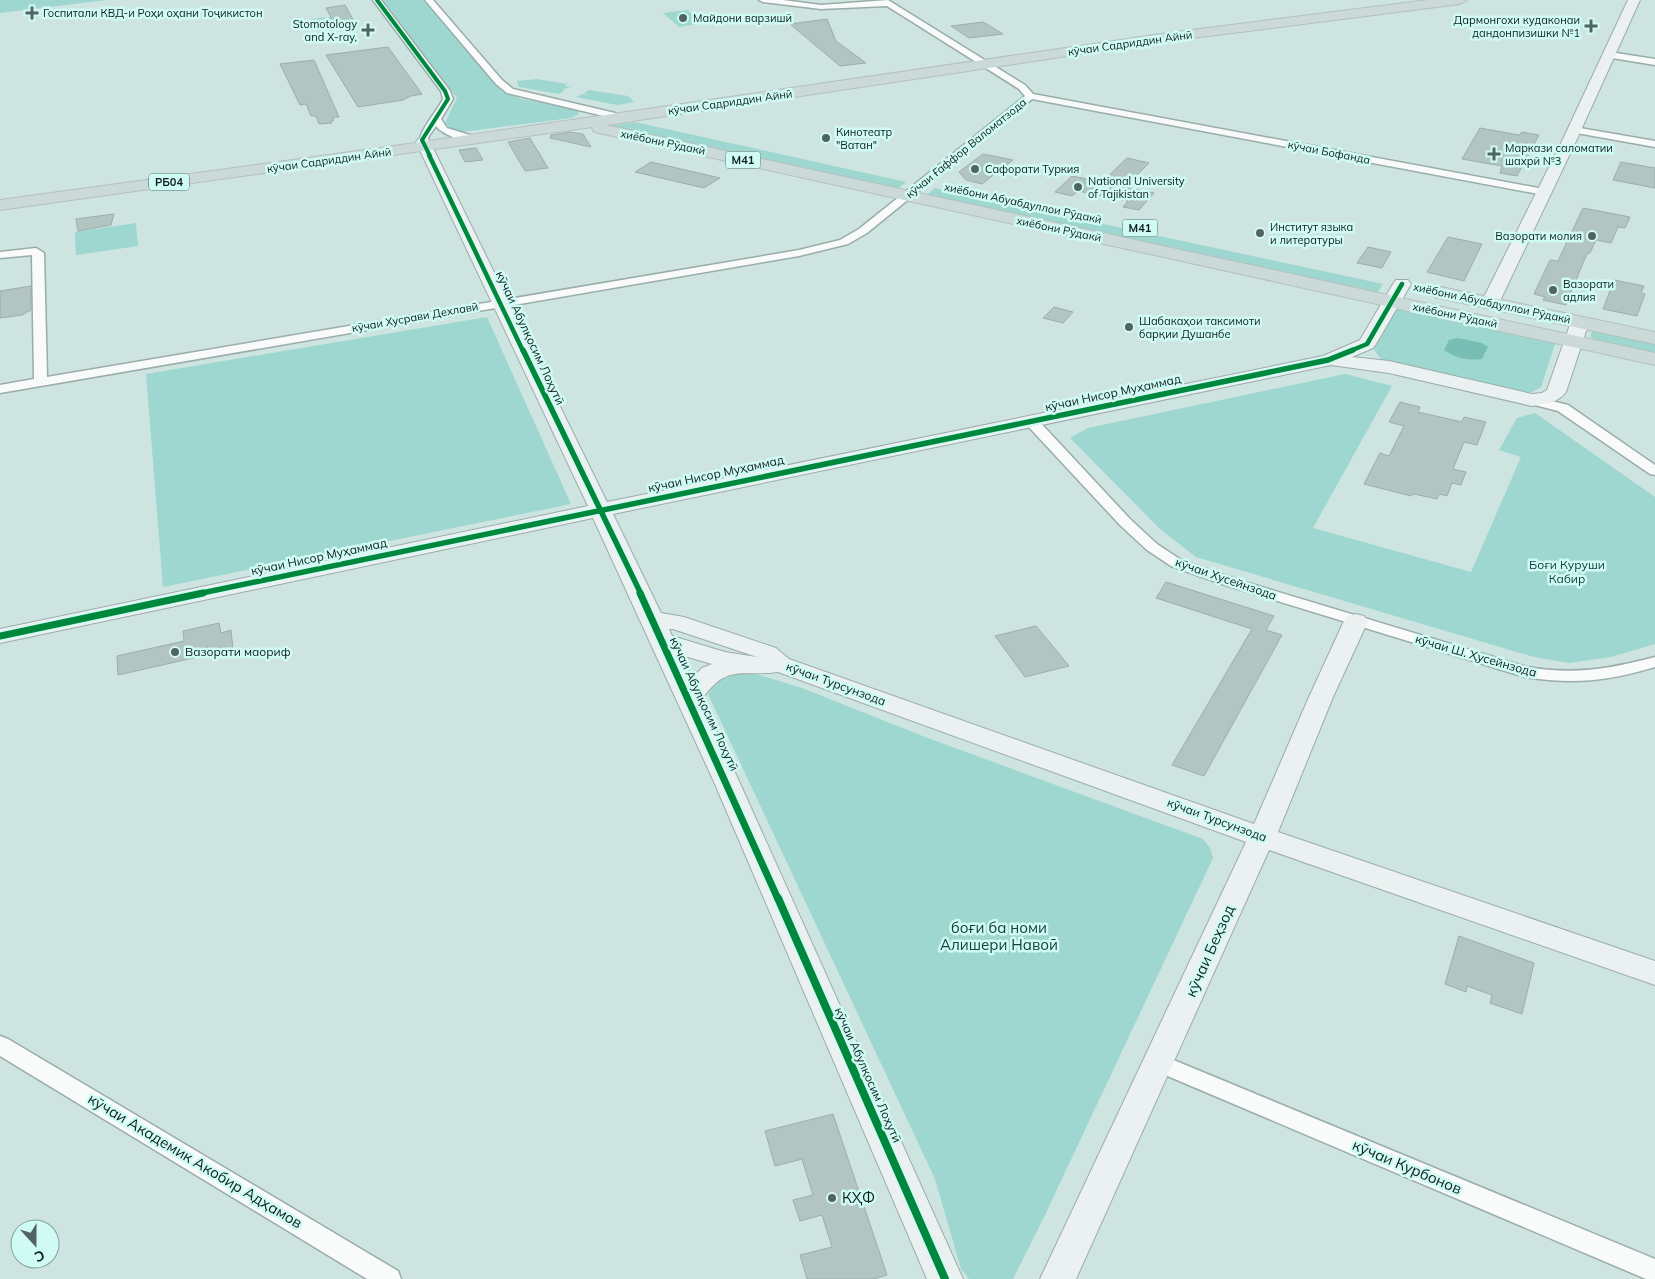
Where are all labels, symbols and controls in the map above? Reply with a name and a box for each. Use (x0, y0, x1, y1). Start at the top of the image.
marker: Госпитали КВД-и Роҳи оҳани Тоҷикистон (25, 6, 39, 20)
place label: Госпитали КВД-и Роҳи оҳани Тоҷикистон (43, 6, 263, 20)
place label: Майдони варзишӣ (693, 11, 792, 25)
marker: Майдони варзишӣ (677, 12, 689, 24)
place label: Дармонгохи кудаконаи дандонпизишки №1 (1454, 13, 1580, 40)
place label: Stomotology and X-ray, (293, 17, 357, 44)
marker: Дармонгохи кудаконаи дандонпизишки №1 (1584, 19, 1598, 33)
marker: Stomotology and X-ray, (361, 23, 375, 37)
street label: кӯчаи Садриддин Айнӣ (1067, 27, 1193, 59)
street label: кӯчаи Садриддин Айнӣ (667, 86, 793, 118)
street label: кӯчаи Ғаффор Валоматзода (903, 95, 1029, 201)
place label: Кинотеатр "Ватан" (836, 125, 893, 152)
street label: хиёбони Рӯдакӣ (619, 126, 707, 158)
marker: Кинотеатр "Ватан" (820, 132, 832, 144)
street label: кӯчаи Бофанда (1287, 137, 1371, 167)
place label: Маркази саломатии шахрӣ №3 (1505, 141, 1613, 168)
street label: кӯчаи Садриддин Айнӣ (266, 144, 392, 176)
marker: Маркази саломатии шахрӣ №3 (1487, 147, 1501, 161)
road number: M41 (726, 152, 760, 168)
place label: Сафорати Туркия (985, 162, 1079, 176)
marker: Сафорати Туркия (969, 163, 981, 175)
road number: РБ04 (149, 173, 189, 190)
place label: National University of Tajikistan (1088, 174, 1185, 201)
street label: хиёбони Абуабдуллои Рӯдакӣ (943, 179, 1103, 227)
marker: National University of Tajikistan (1072, 181, 1084, 193)
street label: хиёбони Рӯдакӣ (1015, 213, 1103, 245)
road number: M41 (1122, 220, 1158, 237)
place label: Институт языка и литературы (1270, 220, 1353, 247)
marker: Институт языка и литературы (1254, 227, 1266, 239)
place label: Вазорати молия (1495, 229, 1582, 243)
marker: Вазорати молия (1586, 230, 1598, 242)
street label: кӯчаи Абулқосим Лоҳутӣ (493, 268, 568, 407)
place label: Вазорати адлия (1563, 277, 1614, 304)
street label: хиёбони Абуабдуллои Рӯдакӣ (1412, 279, 1572, 327)
marker: Вазорати адлия (1547, 284, 1559, 296)
street label: кӯчаи Хусрави Дехлавӣ (351, 299, 479, 335)
street label: хиёбони Рӯдакӣ (1411, 299, 1499, 331)
place label: Шабакаҳои таксимоти барқии Душанбе (1139, 314, 1260, 341)
marker: Шабакаҳои таксимоти барқии Душанбе (1123, 321, 1135, 333)
street label: кӯчаи Нисор Муҳаммад (1044, 371, 1182, 414)
street label: кӯчаи Нисор Муҳаммад (647, 452, 785, 495)
street label: кӯчаи Нисор Муҳаммад (250, 535, 388, 578)
street label: кӯчаи Хусейнзода (1174, 554, 1279, 603)
park label: Боғи Куруши Кабир (1529, 557, 1605, 586)
street label: кӯчаи Ш. Ҳусейнзода (1414, 631, 1538, 680)
street label: кӯчаи Абулқосим Лоҳутӣ (667, 634, 742, 773)
place label: Вазорати маориф (185, 644, 291, 659)
marker: Вазорати маориф (169, 646, 181, 658)
street label: кӯчаи Турсунзода (784, 659, 888, 709)
street label: кӯчаи Турсунзода (1165, 795, 1269, 845)
street label: кӯчаи Беҳзод (1181, 902, 1238, 1000)
park label: боғи ба номи Алишери Навоӣ (940, 918, 1058, 954)
street label: кӯчаи Абулқосим Лоҳутӣ (832, 1005, 905, 1145)
street label: кӯчаи Академик Акобир Адҳамов (85, 1089, 306, 1232)
street label: кӯчаи Курбонов (1350, 1135, 1465, 1198)
place label: КҲФ (842, 1188, 875, 1207)
marker: КҲФ (826, 1192, 838, 1204)
north arrow (10, 1219, 60, 1269)
text: С (32, 1246, 47, 1266)

